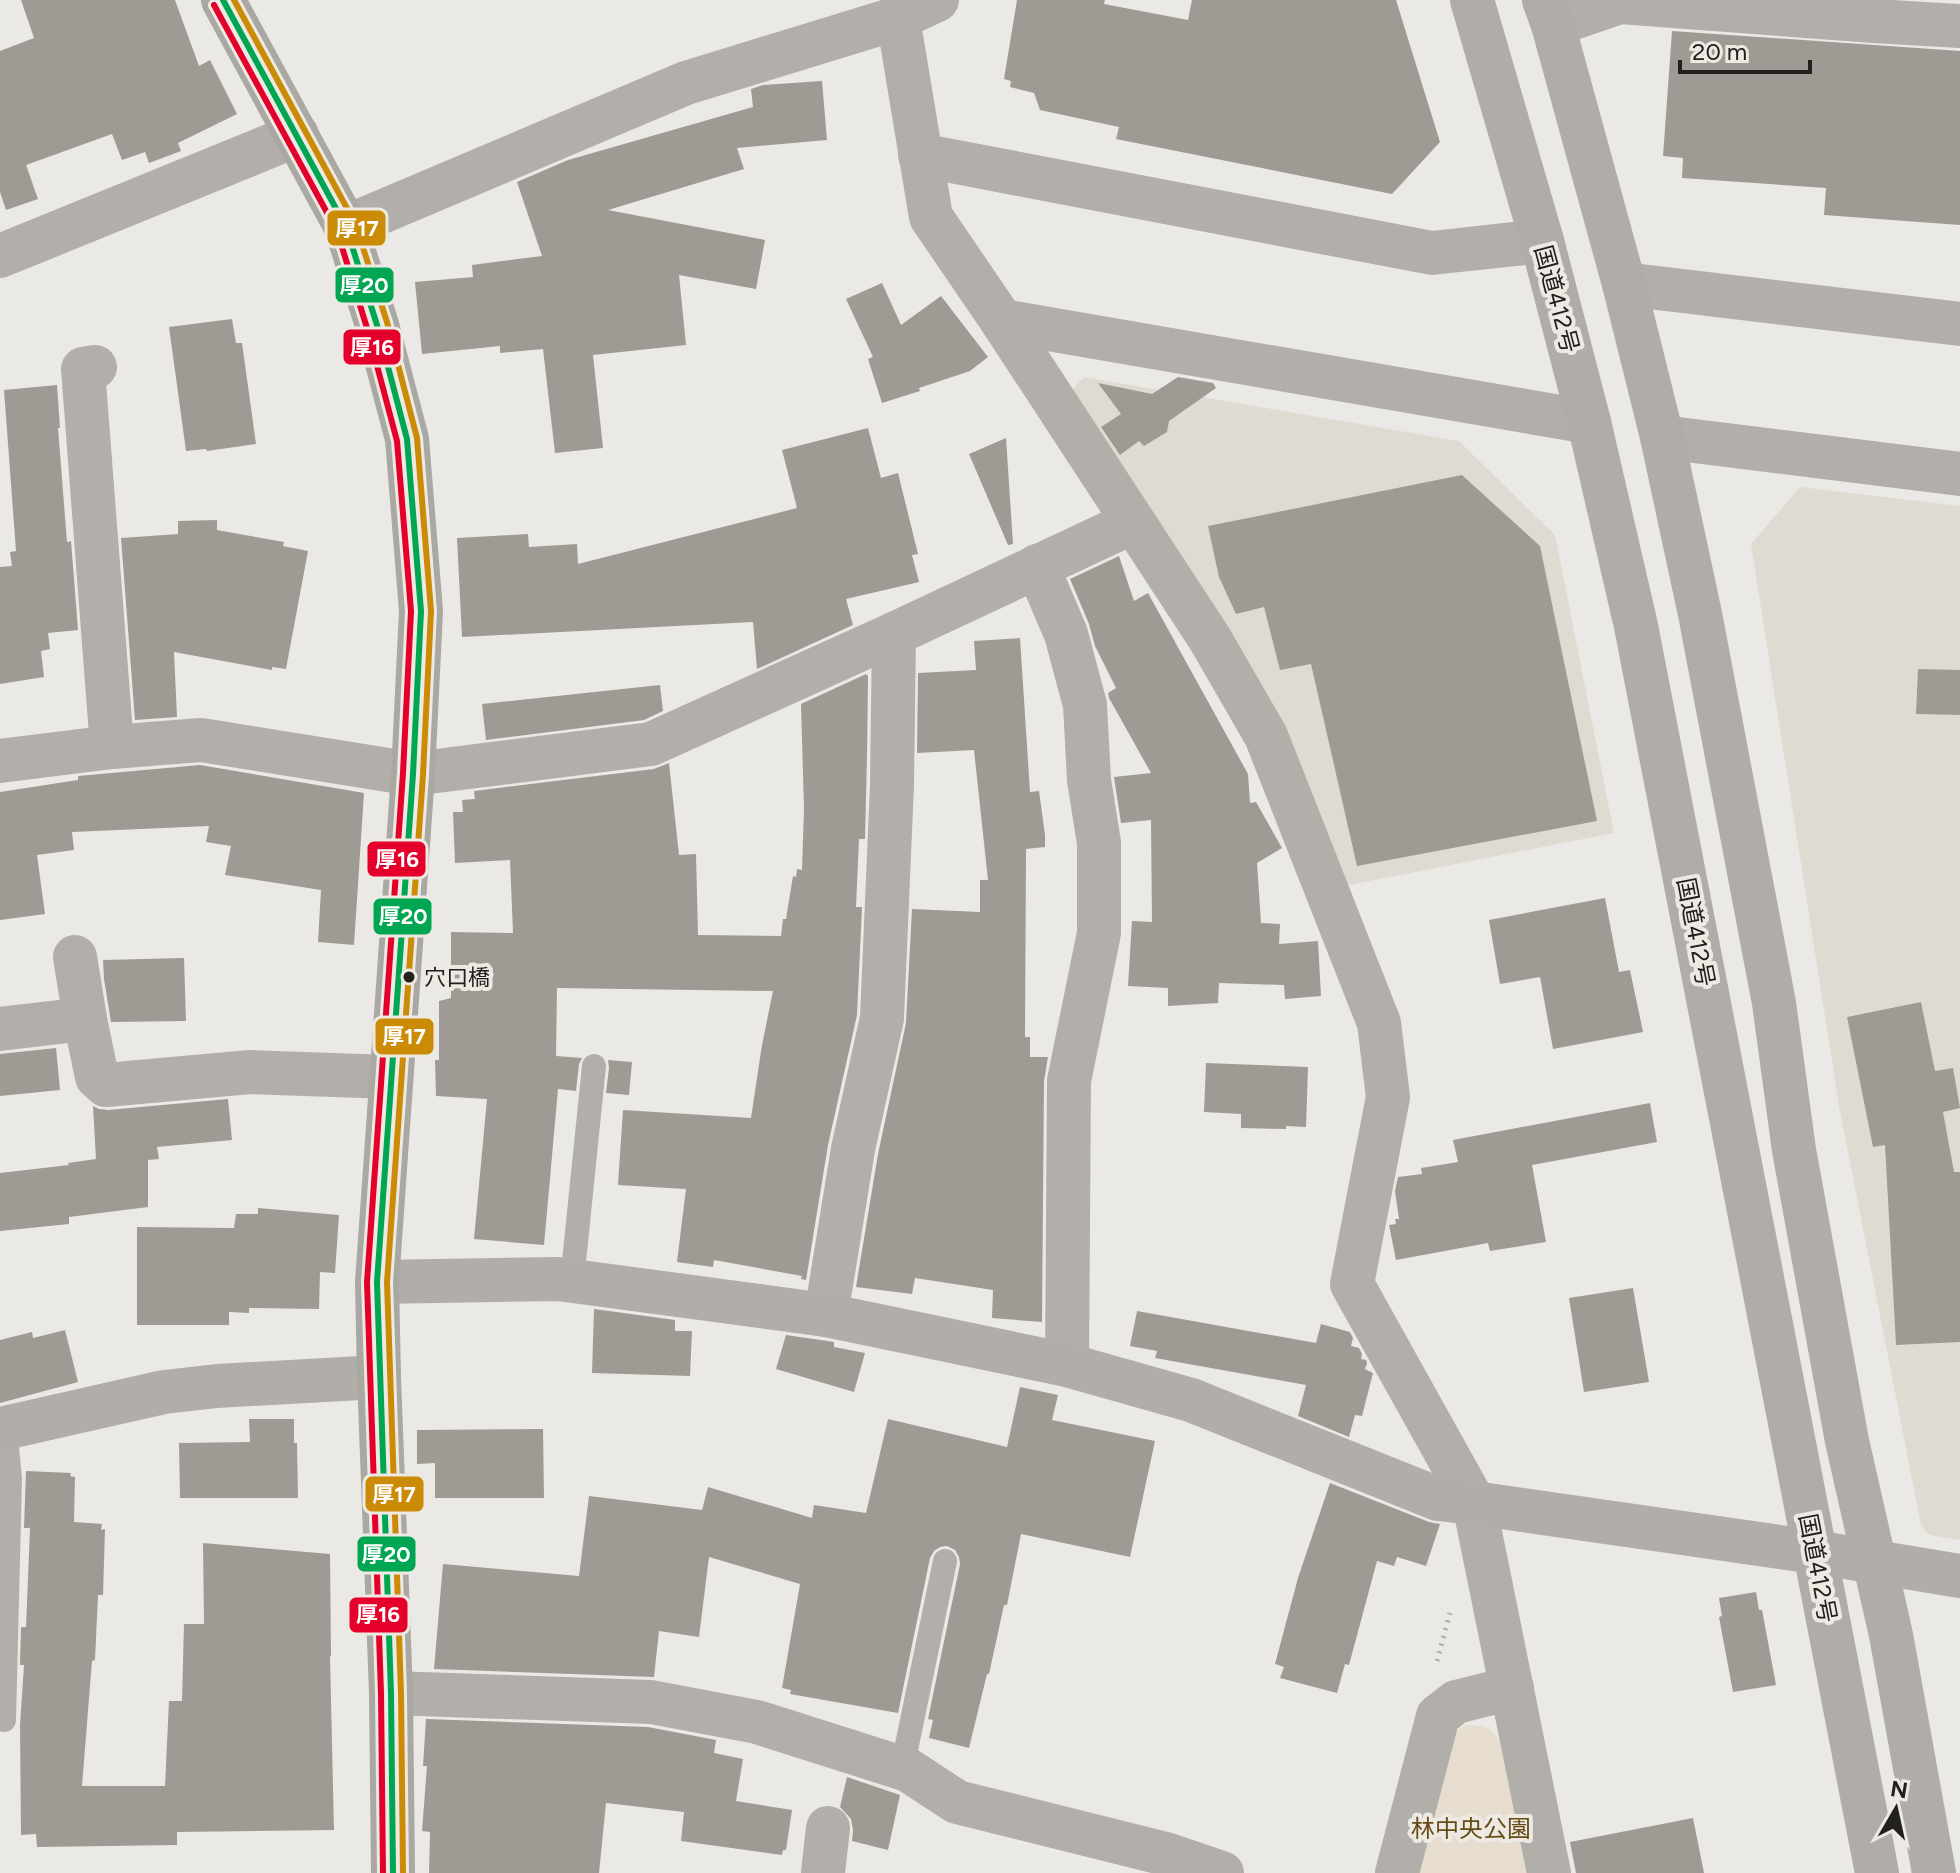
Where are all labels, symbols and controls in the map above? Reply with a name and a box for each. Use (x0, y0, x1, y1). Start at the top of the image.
scale bar (1680, 24, 1810, 74)
text: 20 m (1692, 37, 1747, 66)
line badge: 厚17 (326, 209, 387, 247)
text: 厚17 (335, 215, 379, 242)
street label: 国道412号 (1529, 242, 1585, 356)
line badge: 厚20 (334, 266, 395, 304)
text: 厚20 (340, 272, 389, 299)
line badge: 厚16 (342, 328, 402, 366)
text: 厚16 (350, 334, 394, 361)
line badge: 厚16 (366, 840, 427, 878)
text: 厚16 (375, 846, 419, 873)
street label: 国道412号 (1671, 875, 1721, 989)
line badge: 厚20 (372, 897, 433, 936)
text: 厚20 (379, 903, 428, 930)
place label: 穴口橋 (424, 964, 490, 991)
marker: 穴口橋 (401, 969, 417, 985)
line badge: 厚17 (374, 1017, 435, 1056)
text: 厚17 (382, 1023, 426, 1050)
line badge: 厚17 (364, 1475, 425, 1513)
text: 厚17 (372, 1481, 416, 1508)
street label: 国道412号 (1793, 1511, 1843, 1625)
line badge: 厚20 (356, 1535, 417, 1573)
text: 厚20 (362, 1541, 411, 1568)
line badge: 厚16 (348, 1596, 409, 1634)
text: 厚16 (356, 1601, 400, 1628)
north arrow (1856, 1769, 1936, 1849)
text: N (1889, 1775, 1910, 1804)
park label: 林中央公園 (1411, 1814, 1531, 1843)

